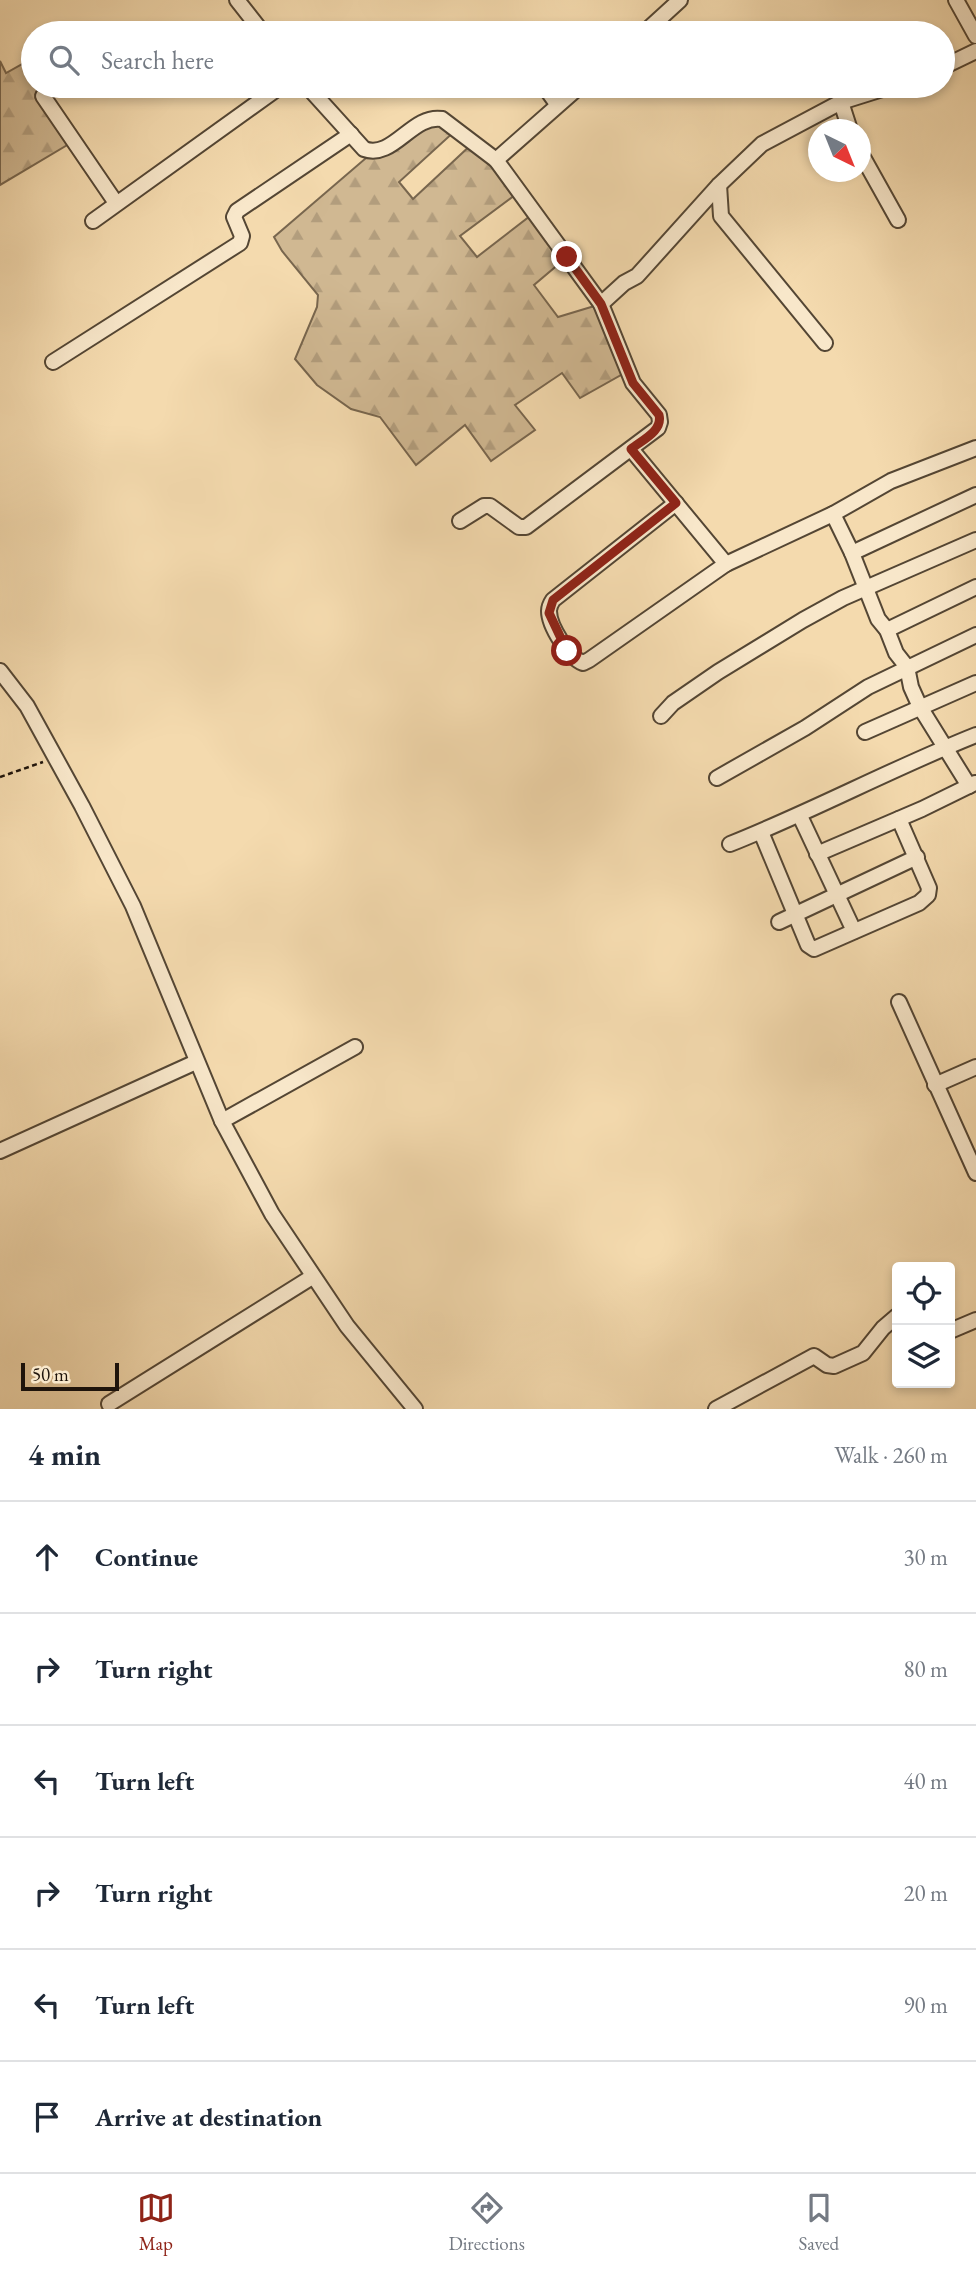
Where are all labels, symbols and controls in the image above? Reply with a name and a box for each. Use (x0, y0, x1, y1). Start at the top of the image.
search box (21, 21, 955, 98)
icon: search (45, 41, 83, 79)
text: Search here (101, 43, 214, 77)
north arrow (808, 119, 871, 182)
route end (551, 241, 582, 272)
route start (551, 635, 582, 666)
map controls (892, 1262, 955, 1388)
button: locate (892, 1262, 955, 1325)
button: layers (892, 1325, 955, 1388)
scale bar (21, 1360, 119, 1392)
text: 50 m (32, 1362, 69, 1387)
text: 4 min (28, 1435, 101, 1474)
text: Walk · 260 m (834, 1440, 948, 1470)
icon: ahead (28, 1538, 66, 1576)
text: Continue (95, 1540, 198, 1574)
text: 30 m (903, 1542, 948, 1572)
icon: right (28, 1650, 66, 1688)
text: Turn right (95, 1652, 213, 1686)
text: 80 m (903, 1654, 948, 1684)
icon: left (28, 1762, 66, 1800)
text: Turn left (95, 1764, 194, 1798)
text: 40 m (903, 1766, 948, 1796)
icon: right (28, 1874, 66, 1912)
text: Turn right (95, 1876, 213, 1910)
text: 20 m (903, 1878, 948, 1908)
icon: left (28, 1986, 66, 2024)
text: Turn left (95, 1988, 194, 2022)
text: 90 m (903, 1990, 948, 2020)
icon: arrive (28, 2098, 66, 2136)
text: Arrive at destination (95, 2100, 322, 2134)
tab: Map (137, 2189, 175, 2256)
tab: Directions (448, 2189, 525, 2256)
tab: Saved (798, 2189, 839, 2256)

